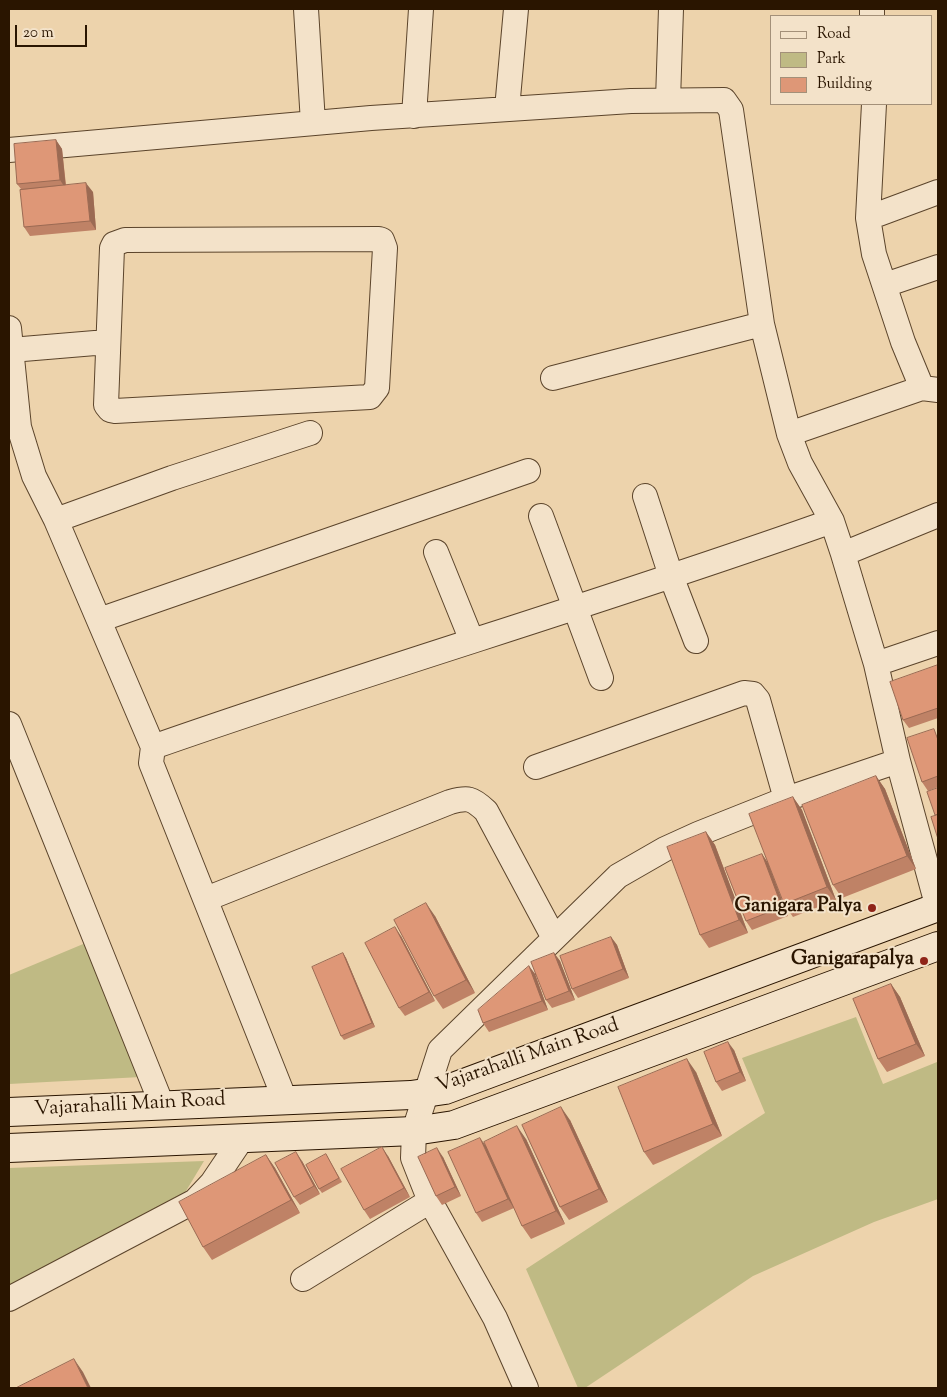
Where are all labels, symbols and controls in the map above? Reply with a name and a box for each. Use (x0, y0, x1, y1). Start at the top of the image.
scale bar (18, 15, 90, 47)
legend (770, 15, 932, 105)
text: 20 m (23, 23, 54, 44)
text: Road (817, 24, 851, 45)
text: Park (817, 49, 846, 70)
text: Building (817, 74, 872, 95)
place label: Ganigara Palya (735, 896, 862, 920)
marker: Ganigara Palya (866, 902, 878, 914)
place label: Ganigarapalya (791, 949, 914, 973)
marker: Ganigarapalya (918, 955, 930, 967)
street label: Vajarahalli Main Road (434, 1014, 622, 1100)
street label: Vajarahalli Main Road (34, 1089, 226, 1123)

